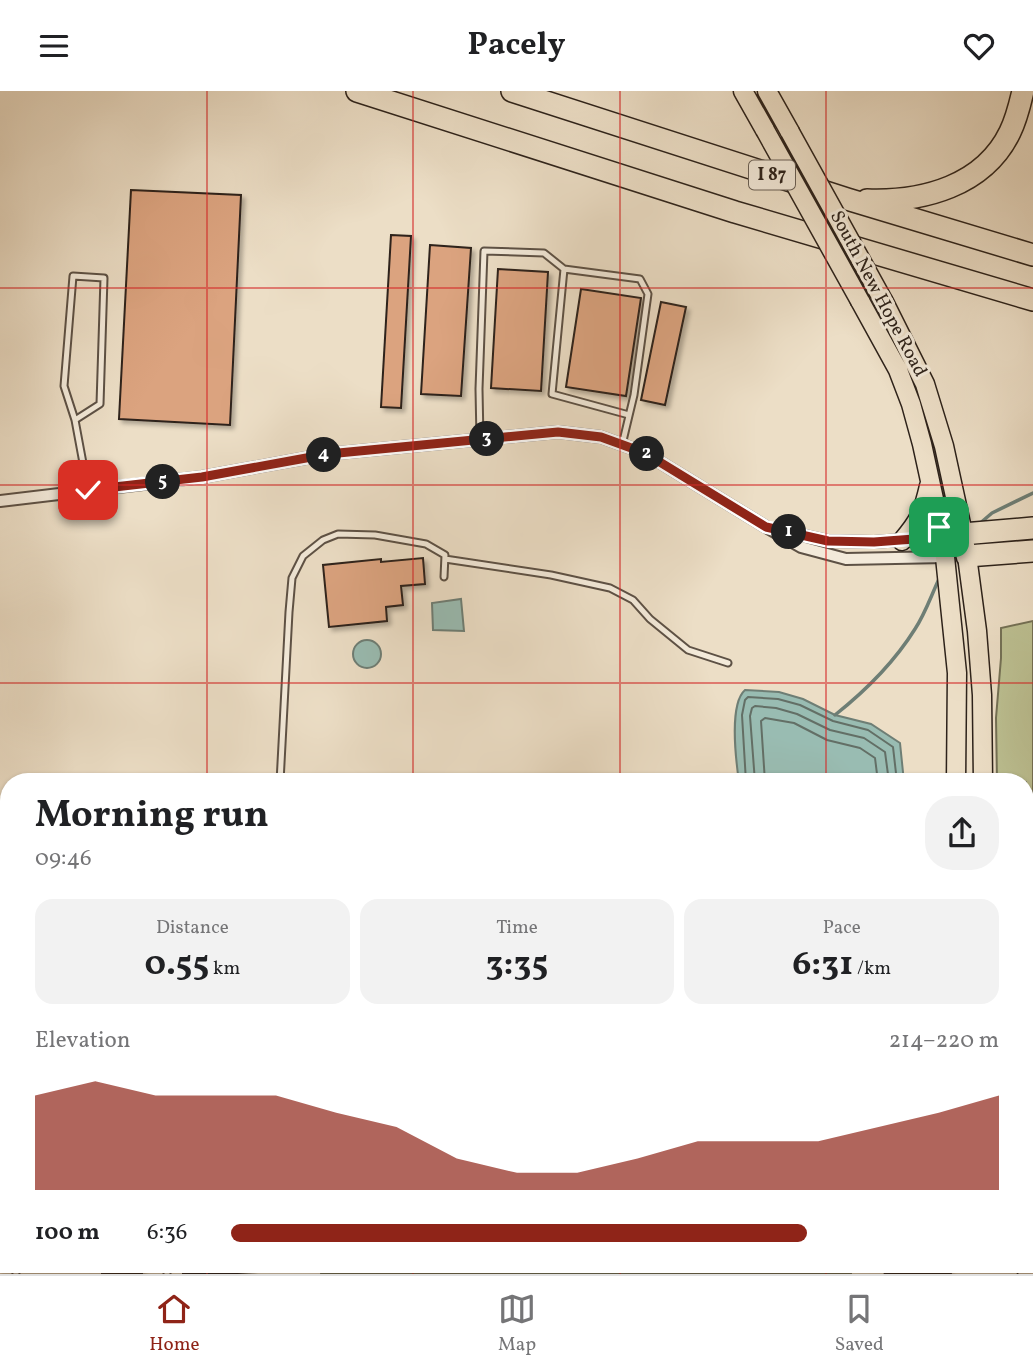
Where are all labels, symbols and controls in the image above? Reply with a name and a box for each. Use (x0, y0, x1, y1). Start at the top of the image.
text: Pacely (467, 24, 566, 68)
icon: menu (35, 27, 73, 65)
icon: heart (960, 27, 998, 65)
road number: I 87 (749, 161, 795, 189)
street label: South New Hope Road (823, 206, 933, 382)
pin: 3 (470, 421, 504, 457)
text: 3 (482, 425, 491, 451)
pin: 4 (306, 437, 342, 473)
pin: 2 (630, 437, 664, 471)
text: 2 (642, 440, 651, 466)
text: 4 (318, 441, 329, 467)
pin (58, 460, 118, 520)
pin: 5 (146, 465, 180, 499)
text: 5 (158, 468, 167, 494)
icon: check (69, 471, 107, 509)
pin (909, 497, 969, 557)
icon: arrive (920, 508, 958, 546)
pin: 1 (772, 515, 806, 549)
text: 1 (785, 518, 792, 544)
text: Morning run (35, 790, 269, 843)
button: share (925, 796, 999, 870)
text: 09:46 (35, 843, 92, 875)
text: Distance (156, 915, 229, 941)
text: Time (496, 915, 538, 941)
text: Pace (823, 915, 861, 941)
text: 0.55 (144, 941, 209, 989)
text: 3:35 (486, 941, 548, 989)
text: 6:31 (792, 941, 853, 989)
text: km (209, 956, 240, 982)
text: /km (853, 956, 891, 982)
text: Elevation (35, 1025, 131, 1057)
text: 214–220 m (889, 1025, 999, 1057)
text: 100 m (35, 1217, 100, 1249)
text: 6:36 (147, 1217, 188, 1249)
tab: Home (149, 1290, 200, 1358)
tab: Map (498, 1290, 536, 1358)
tab: Saved (835, 1290, 884, 1358)

